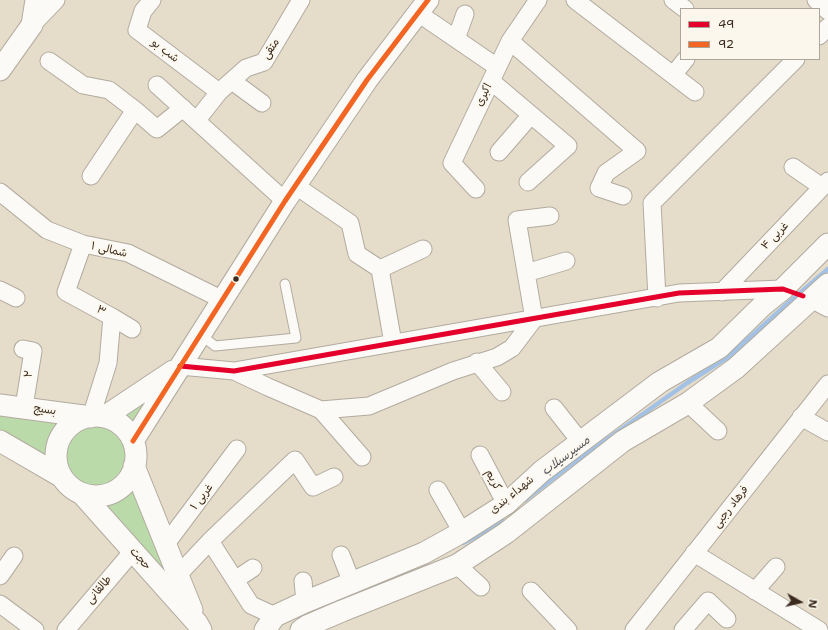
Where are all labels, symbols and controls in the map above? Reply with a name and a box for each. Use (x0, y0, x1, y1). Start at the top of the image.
legend (680, 8, 820, 60)
text: 49 (718, 16, 734, 32)
street label: شب بو (149, 36, 181, 66)
street label: متقی (259, 36, 283, 62)
text: 92 (718, 36, 734, 52)
street label: اکبری (473, 81, 495, 109)
street label: ۴ غربی (759, 219, 791, 253)
street label: ۱ شمالی (90, 239, 128, 261)
unlabelled marker (231, 274, 241, 284)
street label: ۳ (94, 303, 108, 319)
street label: ۲ (22, 369, 36, 379)
street label: بسیج (33, 402, 57, 418)
water label: مسیرسیلاب (539, 433, 593, 479)
street label: کریم (482, 467, 504, 493)
street label: شهداء بندی (487, 473, 537, 517)
street label: ۱ غربی (188, 481, 216, 513)
street label: فرهاد رجبی (710, 483, 752, 531)
street label: حجت (127, 545, 153, 573)
street label: طالقانی (83, 573, 115, 607)
north arrow (780, 582, 820, 622)
text: N (804, 598, 820, 609)

